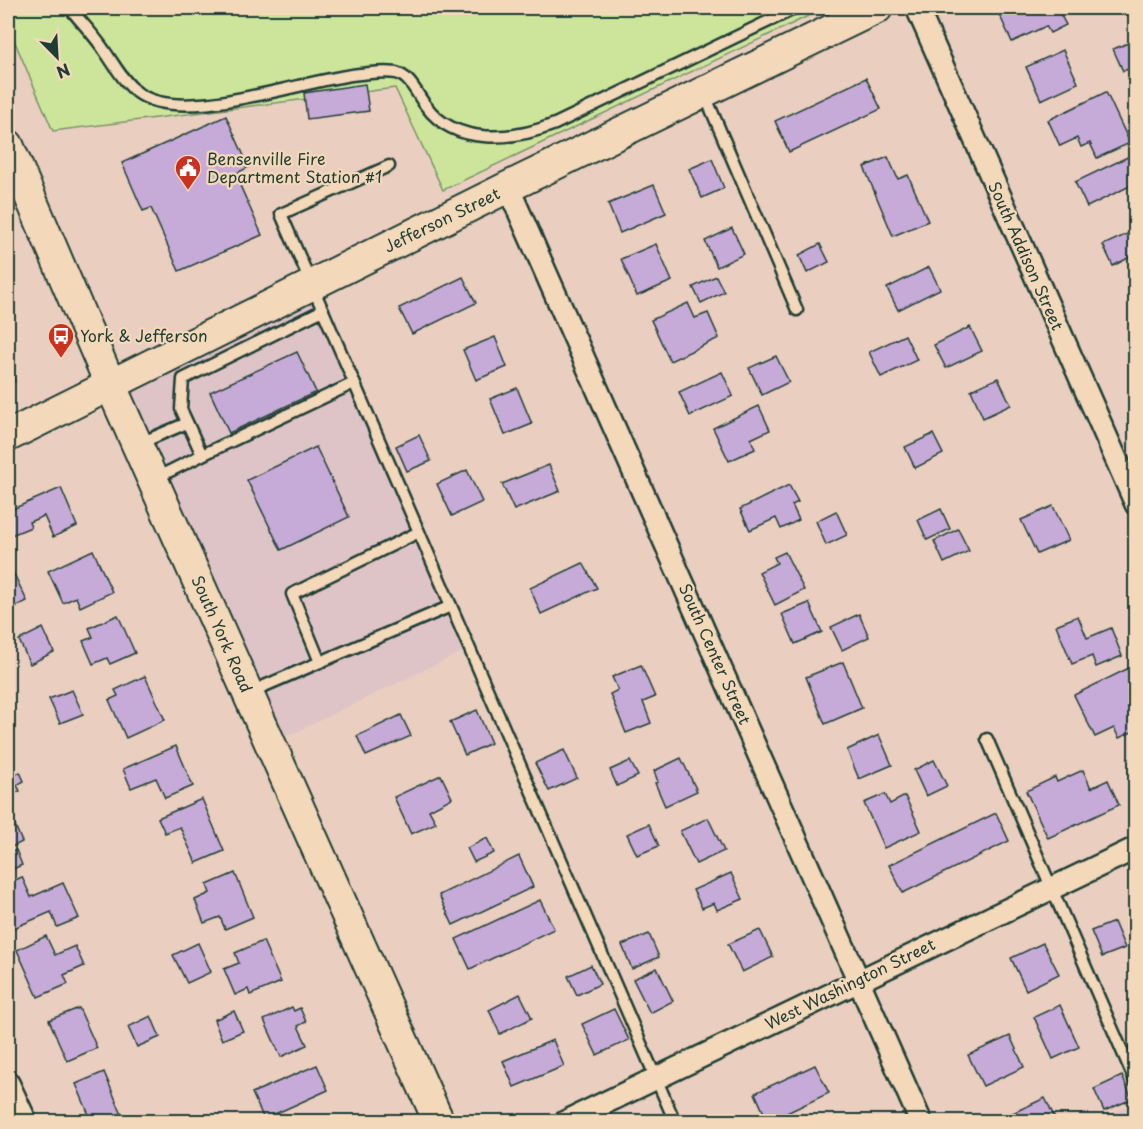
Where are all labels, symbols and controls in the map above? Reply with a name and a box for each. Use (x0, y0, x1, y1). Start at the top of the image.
north arrow (27, 27, 87, 87)
text: N (53, 58, 74, 85)
place label: Bensenville Fire Department Station #1 (207, 146, 382, 188)
public building icon: Bensenville Fire Department Station #1 (173, 153, 203, 191)
street label: South Addison Street (983, 177, 1071, 334)
street label: Jefferson Street (380, 180, 504, 258)
bus stop icon: York & Jefferson (46, 321, 76, 359)
place label: York & Jefferson (80, 323, 208, 347)
street label: South York Road (186, 571, 259, 696)
street label: South Center Street (674, 579, 758, 728)
street label: West Washington Street (760, 931, 939, 1035)

